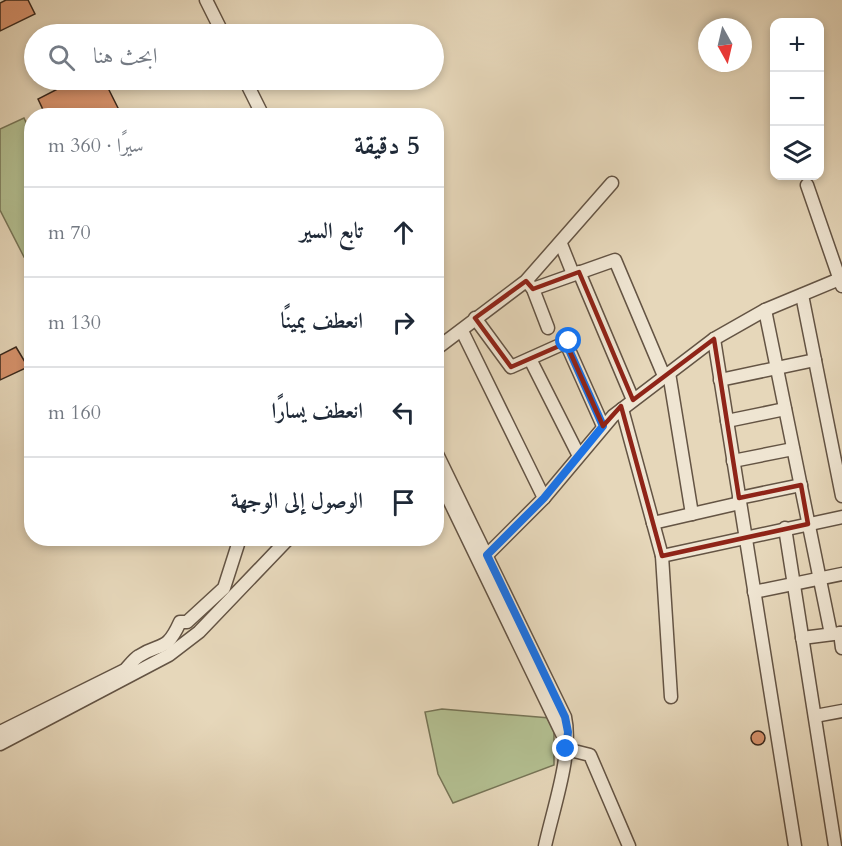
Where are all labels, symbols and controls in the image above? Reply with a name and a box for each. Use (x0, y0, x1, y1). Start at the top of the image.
north arrow (698, 18, 752, 72)
map controls (770, 18, 824, 180)
button: + (770, 18, 824, 72)
search box (24, 24, 444, 90)
icon: search (45, 41, 78, 74)
text: ابحث هنا (93, 41, 158, 71)
button: − (770, 72, 824, 126)
button: layers (770, 126, 824, 180)
text: 5 دقيقة (354, 128, 420, 163)
text: سيرًا · 360 m (48, 132, 144, 159)
text: تابع السير (300, 216, 363, 246)
icon: ahead (387, 216, 420, 249)
text: 70 m (48, 219, 91, 246)
text: انعطف يمينًا (280, 306, 363, 336)
icon: right (387, 306, 420, 339)
text: 130 m (48, 309, 101, 336)
route start (555, 327, 581, 353)
text: انعطف يسارًا (272, 396, 363, 426)
icon: left (387, 396, 420, 429)
text: 160 m (48, 399, 101, 426)
text: الوصول إلى الوجهة (231, 486, 363, 516)
icon: arrive (387, 486, 420, 519)
route end (552, 735, 578, 761)

